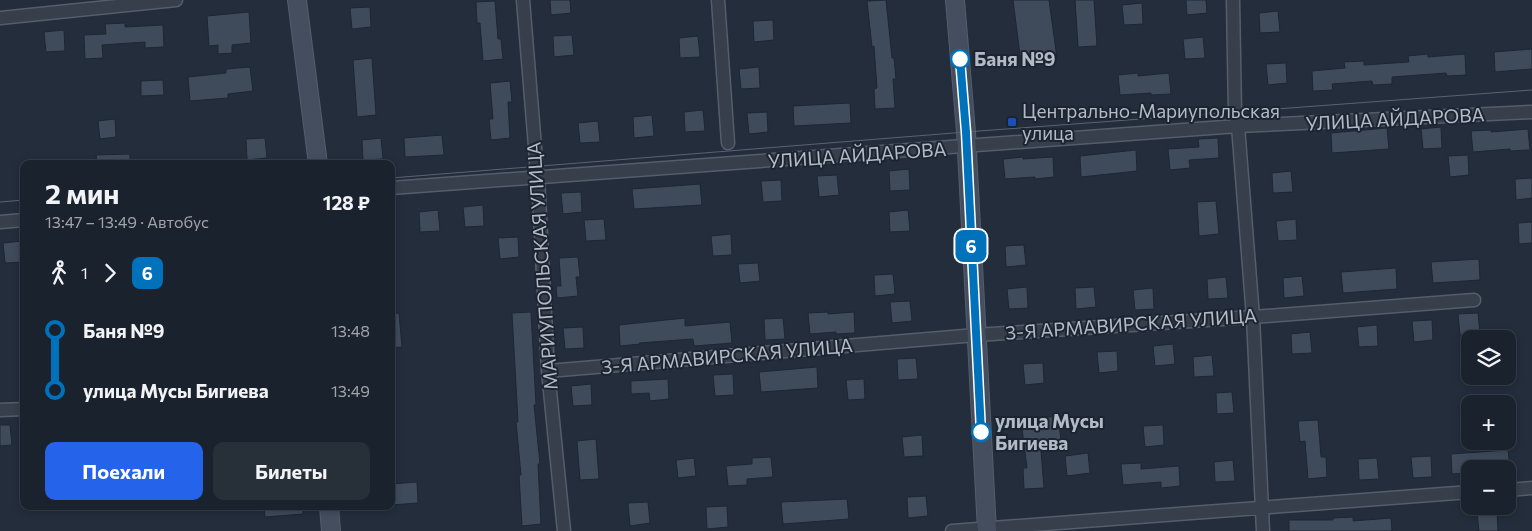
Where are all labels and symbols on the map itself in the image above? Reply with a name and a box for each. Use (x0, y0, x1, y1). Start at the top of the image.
place label: Баня №9 (974, 47, 1056, 70)
marker: Баня №9 (950, 49, 970, 69)
place label: Центрально-Мариупольская улица (1022, 99, 1280, 144)
street label: УЛИЦА АЙДАРОВА (1305, 102, 1485, 135)
marker: Центрально-Мариупольская улица (1006, 116, 1018, 128)
street label: УЛИЦА АЙДАРОВА (767, 137, 947, 172)
street label: МАРИУПОЛЬСКАЯ УЛИЦА (521, 141, 562, 391)
line badge: 6 (955, 230, 987, 262)
street label: 3-Я АРМАВИРСКАЯ УЛИЦА (1004, 303, 1258, 344)
street label: 3-Я АРМАВИРСКАЯ УЛИЦА (600, 333, 854, 378)
place label: улица Мусы Бигиева (995, 409, 1104, 454)
marker: улица Мусы Бигиева (971, 422, 991, 442)

